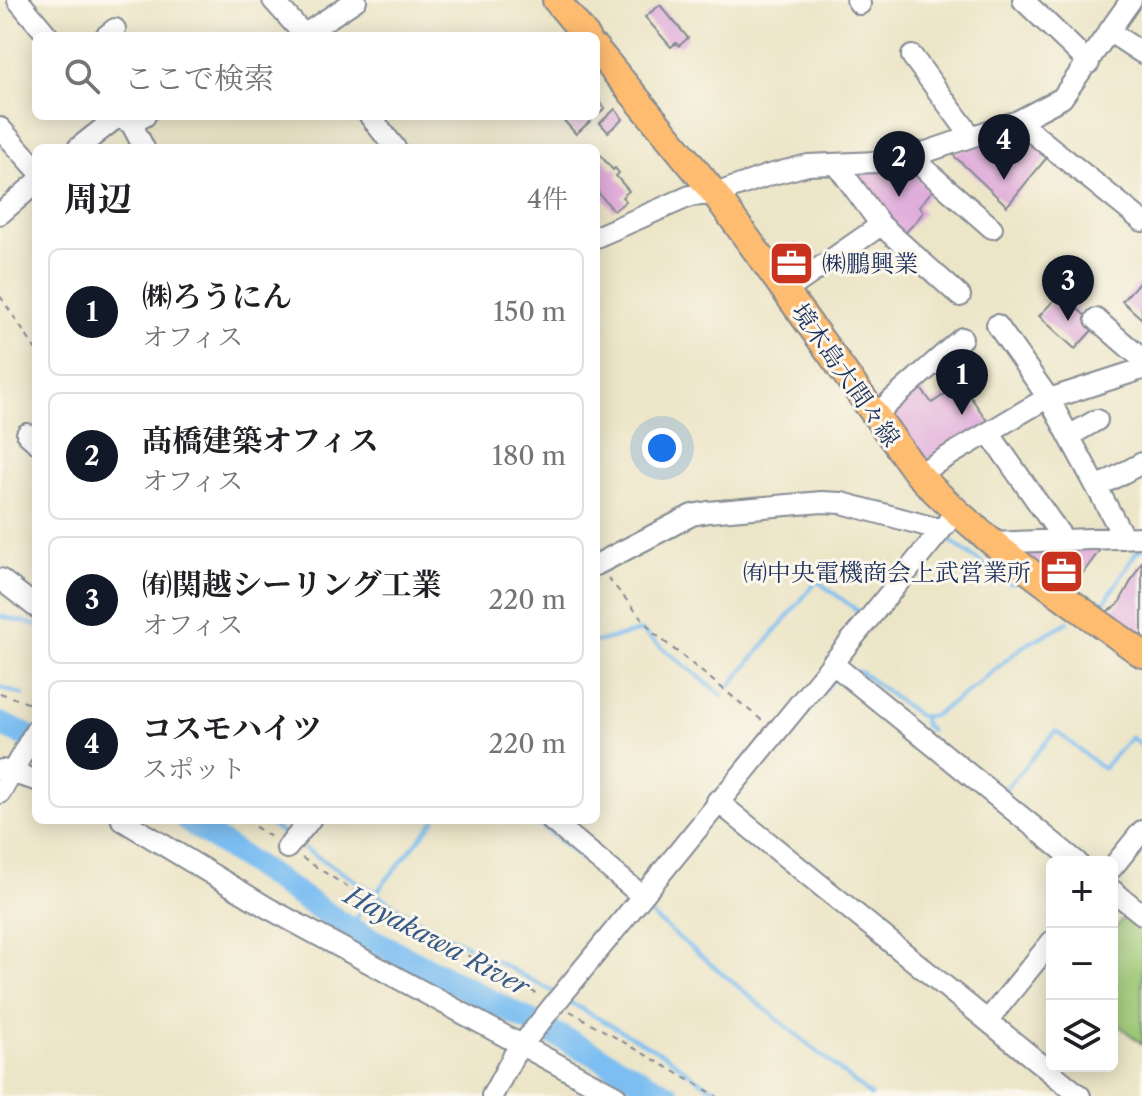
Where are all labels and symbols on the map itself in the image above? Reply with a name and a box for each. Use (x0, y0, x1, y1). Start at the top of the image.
pin: 4 (978, 114, 1030, 180)
pin: 2 (873, 131, 925, 197)
office icon: ㈱鵬興業 (767, 239, 815, 287)
place label: ㈱鵬興業 (822, 249, 918, 278)
pin: 3 (1042, 255, 1094, 321)
street label: 境木島大間々線 (786, 298, 906, 452)
pin: 1 (936, 349, 988, 415)
your location (642, 428, 682, 468)
office icon: ㈲中央電機商会上武営業所 (1038, 548, 1086, 596)
place label: ㈲中央電機商会上武営業所 (743, 558, 1031, 587)
water label: Hayakawa River (337, 878, 536, 1004)

